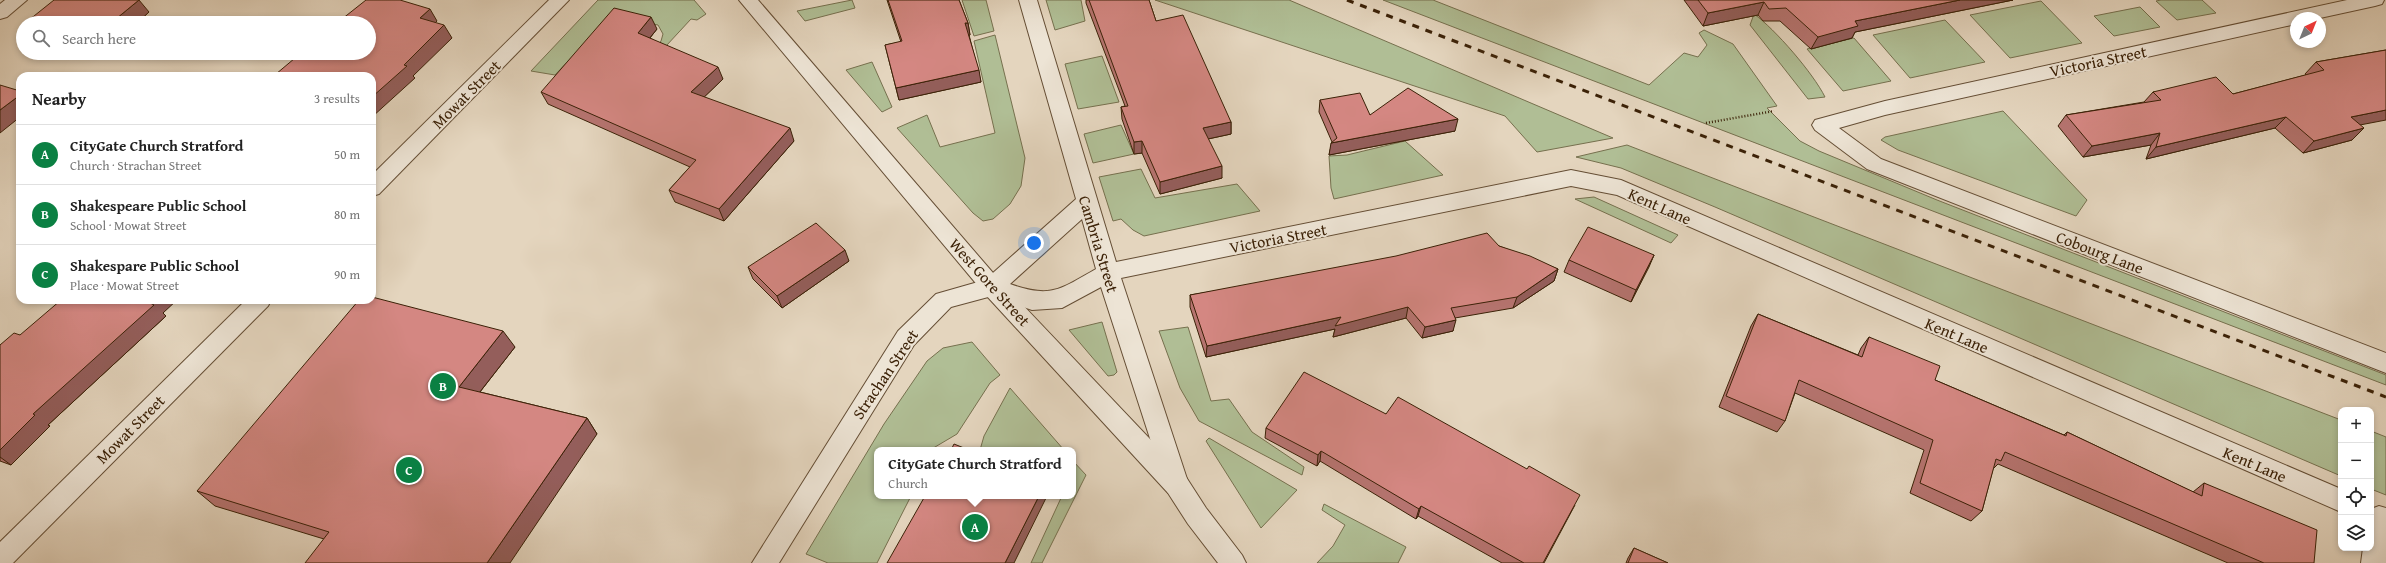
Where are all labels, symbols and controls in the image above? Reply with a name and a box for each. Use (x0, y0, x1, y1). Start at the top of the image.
north arrow (2290, 12, 2326, 48)
search box (16, 16, 376, 60)
icon: search (30, 27, 52, 49)
text: Search here (62, 28, 136, 49)
street label: Victoria Street (2047, 39, 2149, 83)
street label: Mowat Street (426, 54, 506, 134)
text: Nearby (32, 86, 86, 111)
text: 3 results (314, 89, 360, 108)
text: CityGate Church Stratford (70, 135, 243, 156)
text: A (41, 145, 49, 164)
text: 50 m (334, 145, 360, 164)
text: Church · Strachan Street (70, 156, 202, 175)
street label: Kent Lane (1625, 181, 1695, 231)
street label: Cambria Street (1073, 193, 1125, 296)
text: Shakespeare Public School (70, 195, 247, 216)
text: B (41, 205, 49, 224)
text: 80 m (334, 205, 360, 224)
text: School · Mowat Street (70, 216, 187, 235)
street label: Victoria Street (1227, 217, 1329, 259)
street label: Cobourg Lane (2053, 224, 2147, 280)
street label: West Gore Street (944, 233, 1036, 332)
your location (1024, 233, 1044, 253)
text: Shakespare Public School (70, 255, 239, 276)
text: C (41, 265, 49, 284)
text: 90 m (334, 265, 360, 284)
text: Place · Mowat Street (70, 276, 179, 295)
street label: Kent Lane (1921, 311, 1993, 359)
street label: Strachan Street (846, 324, 924, 424)
pin: B (430, 371, 456, 401)
street label: Mowat Street (90, 389, 170, 469)
map controls (2338, 407, 2374, 551)
button: + (2338, 407, 2374, 443)
street label: Kent Lane (2219, 440, 2291, 488)
button: − (2338, 443, 2374, 479)
popup (874, 447, 1076, 499)
text: CityGate Church Stratford (888, 453, 1062, 474)
pin: C (396, 455, 422, 485)
text: Church (888, 474, 928, 493)
button: locate (2338, 479, 2374, 515)
pin: A (962, 512, 988, 542)
button: layers (2338, 515, 2374, 551)

